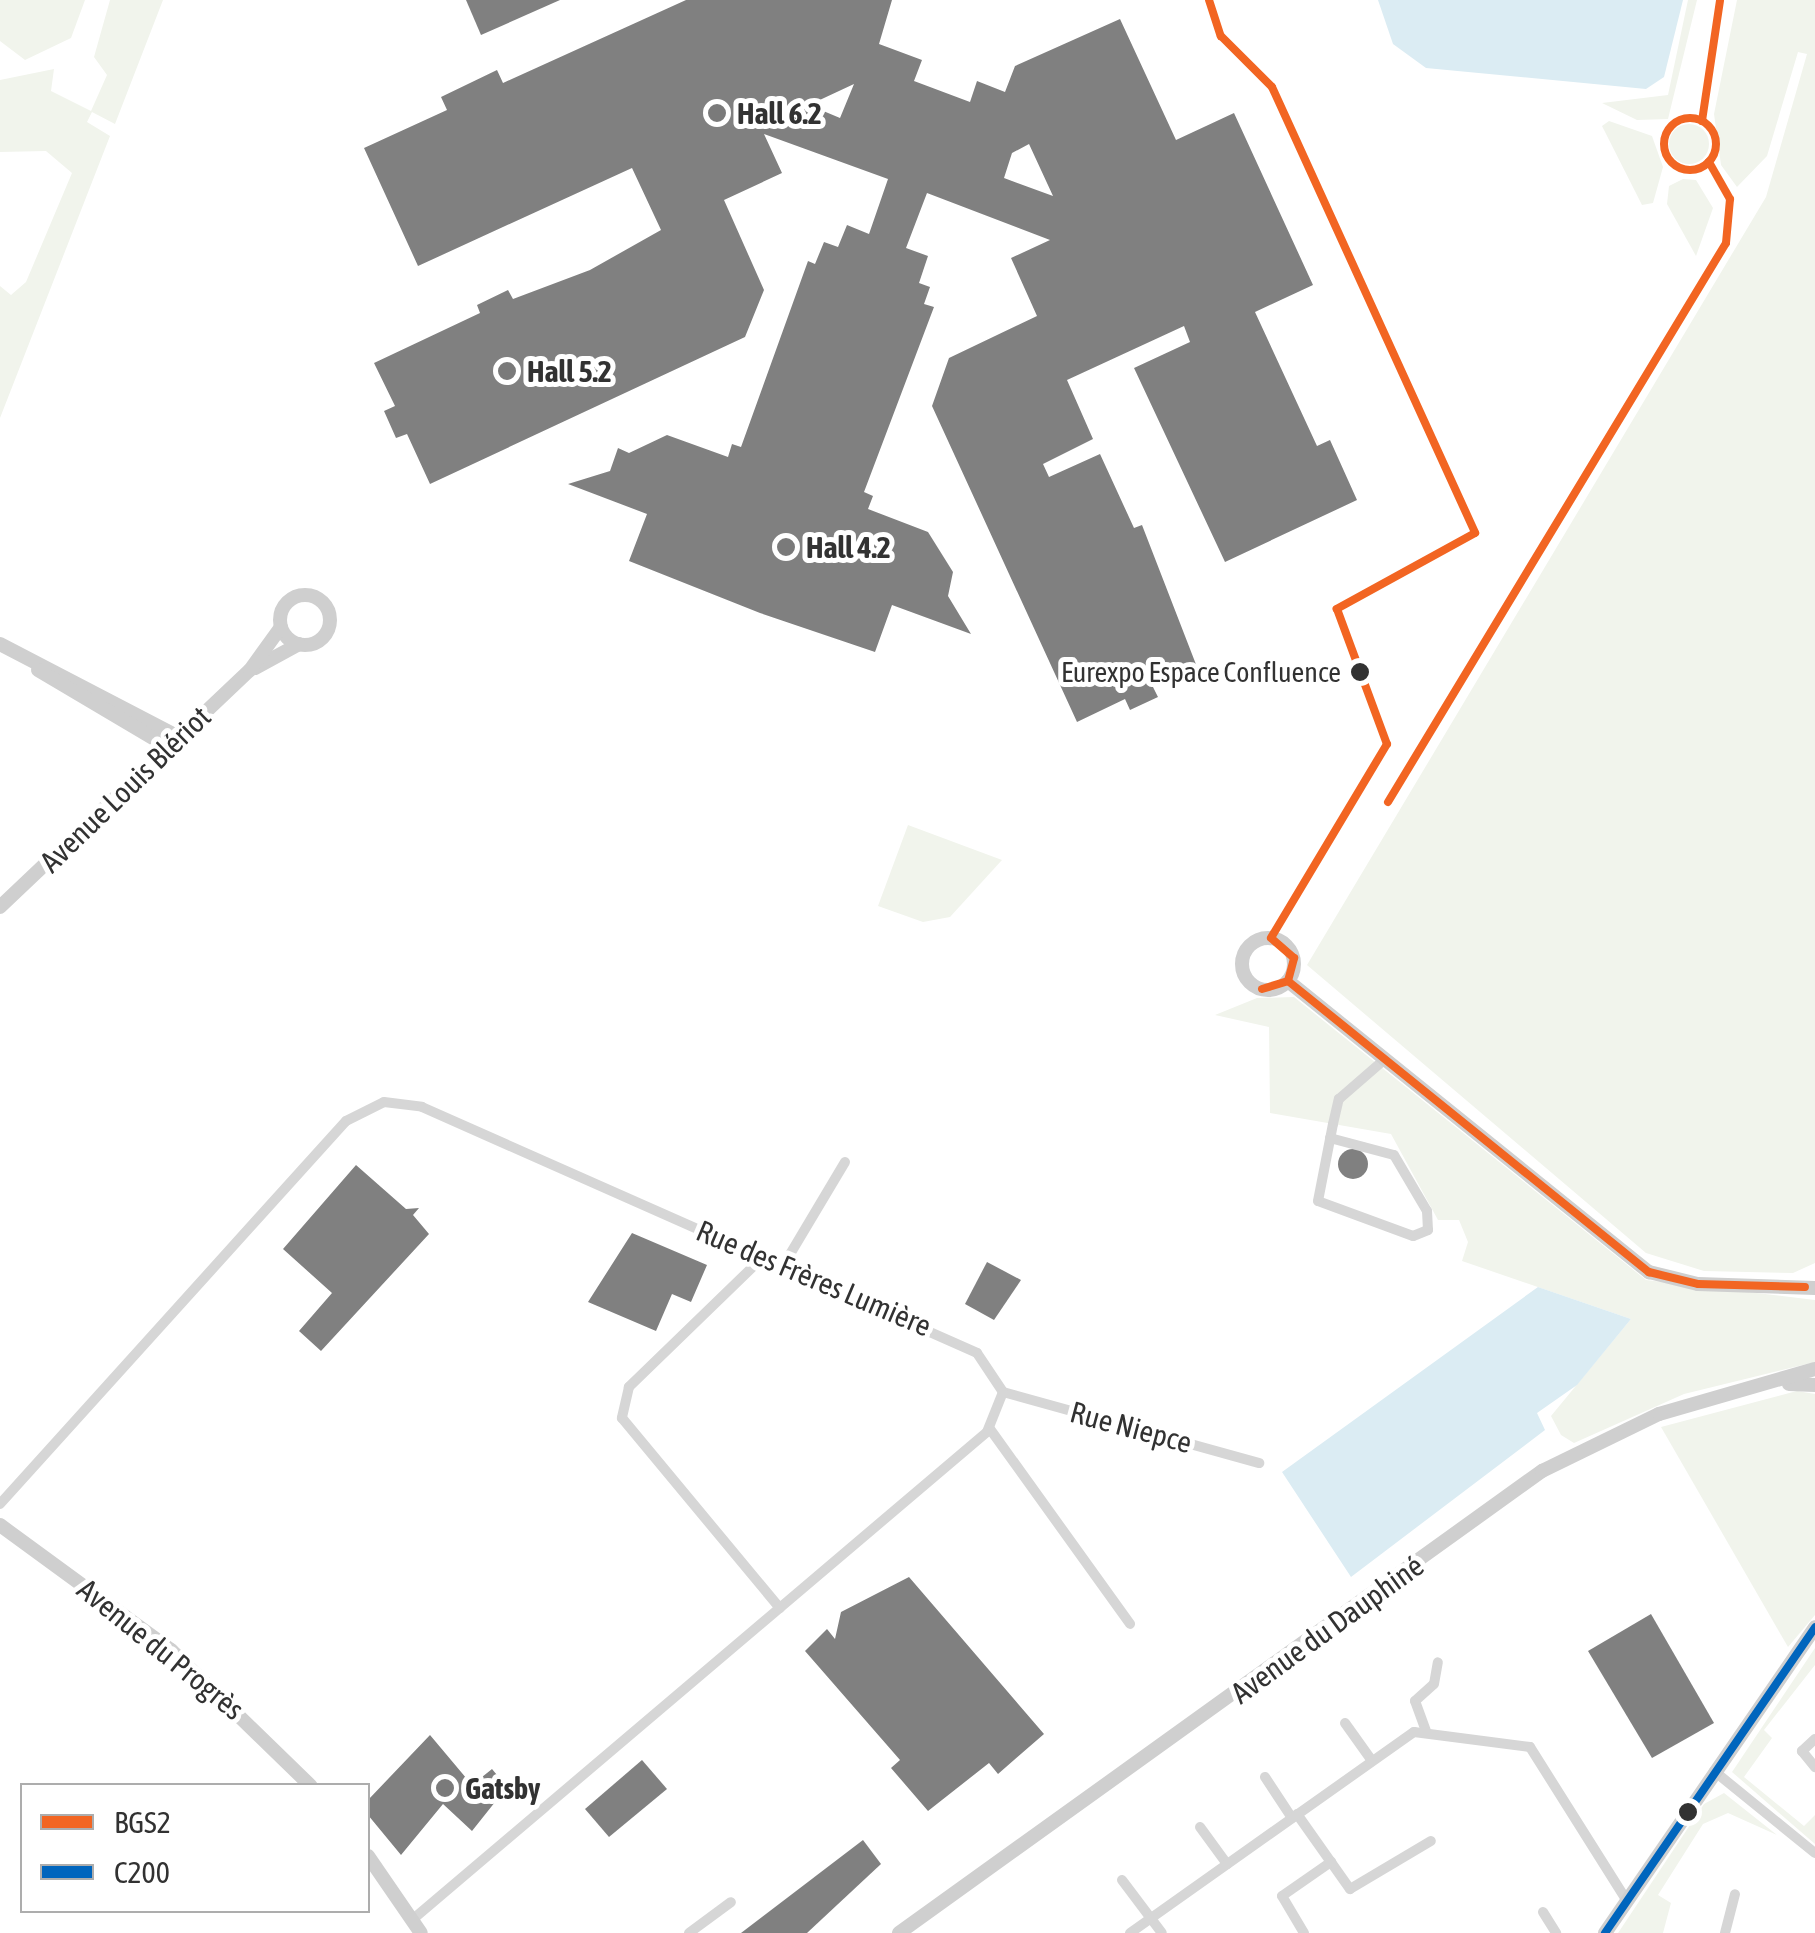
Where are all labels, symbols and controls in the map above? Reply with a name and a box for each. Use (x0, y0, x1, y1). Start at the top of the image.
place label: Hall 6.2 (737, 95, 822, 131)
marker: Hall 6.2 (706, 102, 728, 124)
place label: Hall 5.2 (527, 353, 612, 389)
marker: Hall 5.2 (496, 360, 518, 382)
place label: Hall 4.2 (806, 529, 891, 565)
marker: Hall 4.2 (775, 536, 797, 558)
place label: Eurexpo Espace Confluence (1061, 655, 1341, 689)
marker: Eurexpo Espace Confluence (1350, 662, 1370, 682)
street label: Avenue Louis Blériot (32, 699, 218, 879)
street label: Rue des Frères Lumière (691, 1212, 937, 1344)
street label: Rue Niepce (1066, 1394, 1196, 1460)
street label: Avenue du Dauphiné (1224, 1547, 1430, 1711)
street label: Avenue du Progrès (71, 1571, 251, 1727)
place label: Gatsby (465, 1770, 540, 1806)
marker: Gatsby (434, 1777, 456, 1799)
legend (20, 1783, 370, 1913)
unlabelled marker (1678, 1802, 1698, 1822)
text: BGS2 (114, 1805, 171, 1839)
text: C200 (114, 1855, 170, 1889)

